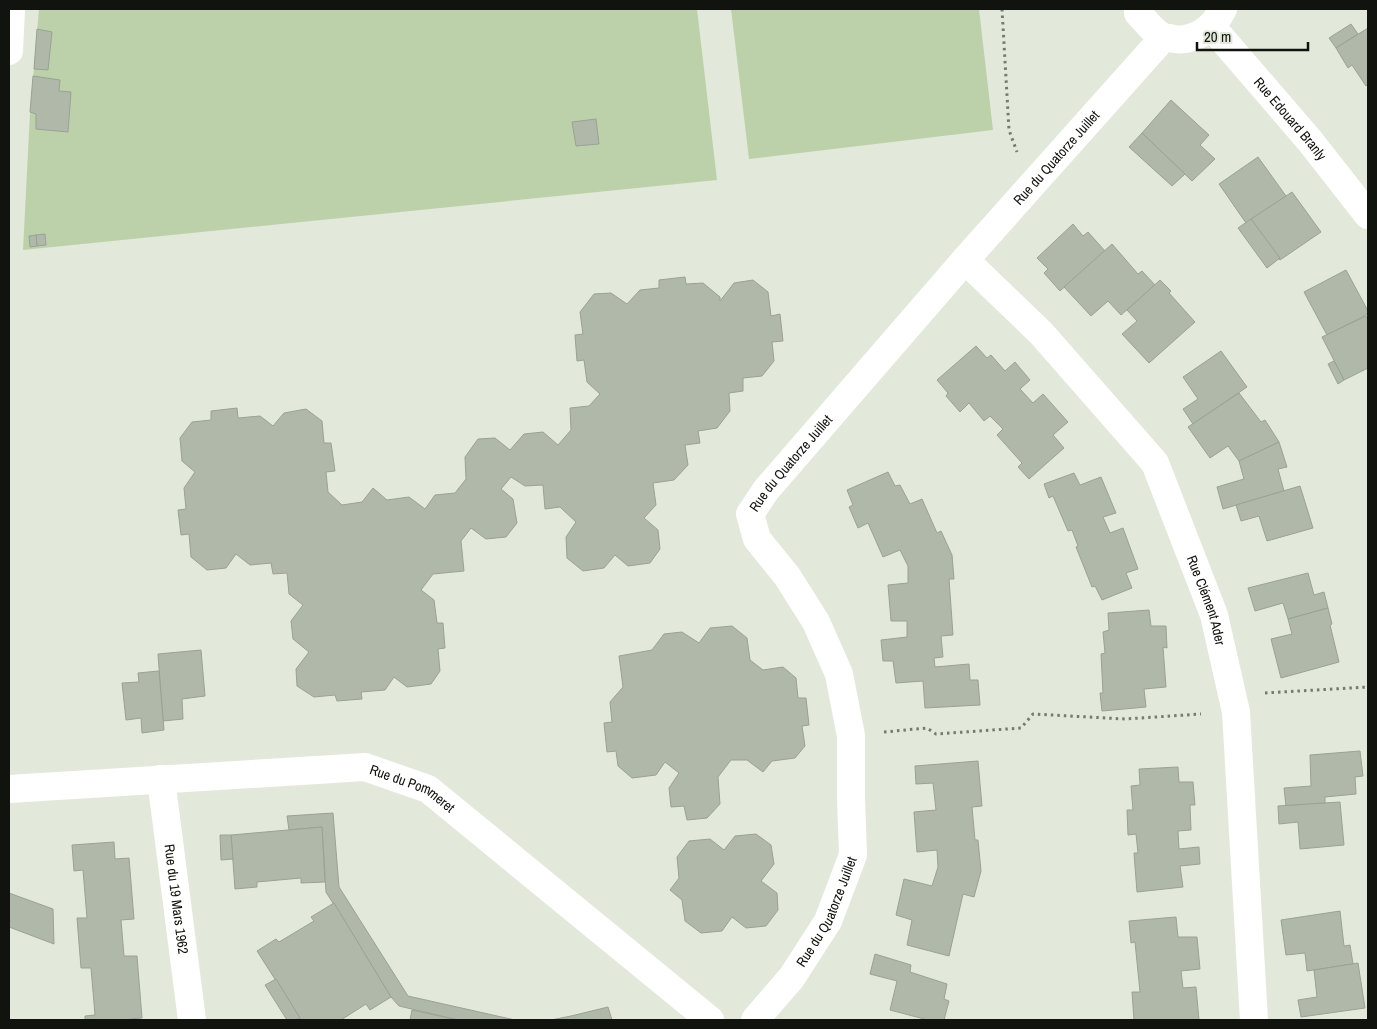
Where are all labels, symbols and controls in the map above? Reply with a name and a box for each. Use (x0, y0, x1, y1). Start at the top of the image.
scale bar (1197, 20, 1308, 52)
text: 20 m (1204, 26, 1231, 47)
street label: Rue Edouard Branly (1250, 73, 1331, 164)
street label: Rue du Quatorze Juillet (1009, 107, 1103, 209)
street label: Rue du Quatorze Juillet (745, 411, 836, 515)
street label: Rue Clément Ader (1183, 553, 1230, 647)
street label: Rue du Pommeret (367, 760, 459, 816)
street label: Rue du 19 Mars 1962 (160, 843, 192, 955)
street label: Rue du Quatorze Juillet (792, 854, 861, 970)

